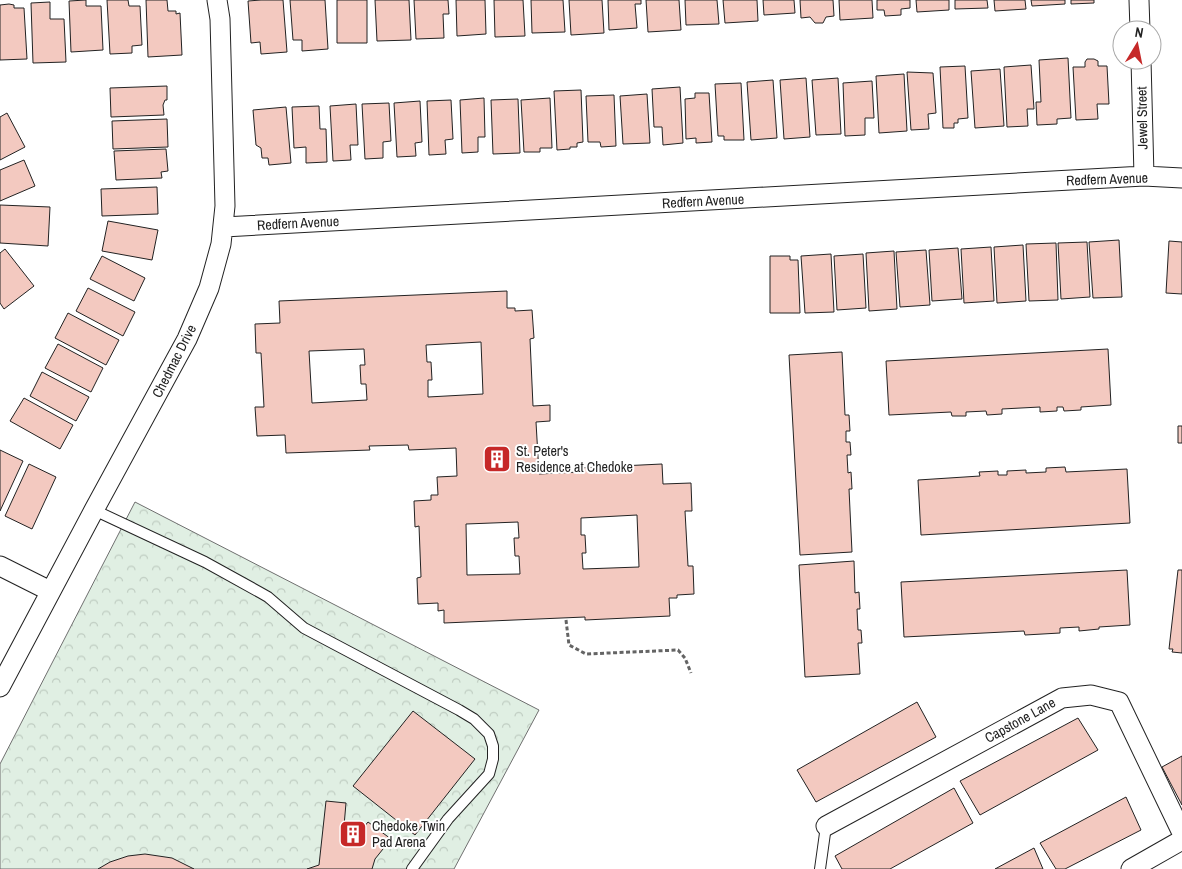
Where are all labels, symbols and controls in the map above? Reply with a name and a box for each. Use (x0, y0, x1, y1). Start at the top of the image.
north arrow (1112, 20, 1162, 70)
text: N (1134, 23, 1145, 42)
street label: Jewel Street (1132, 86, 1152, 150)
street label: Redfern Avenue (1066, 169, 1148, 189)
street label: Redfern Avenue (662, 190, 744, 212)
street label: Redfern Avenue (257, 212, 339, 234)
street label: Chedmac Drive (148, 321, 200, 401)
place label: St. Peter's Residence at Chedoke (516, 442, 633, 476)
building icon: St. Peter's Residence at Chedoke (482, 444, 512, 474)
street label: Capstone Lane (982, 693, 1058, 747)
place label: Chedoke Twin Pad Arena (372, 817, 445, 851)
building icon: Chedoke Twin Pad Arena (338, 819, 368, 849)

